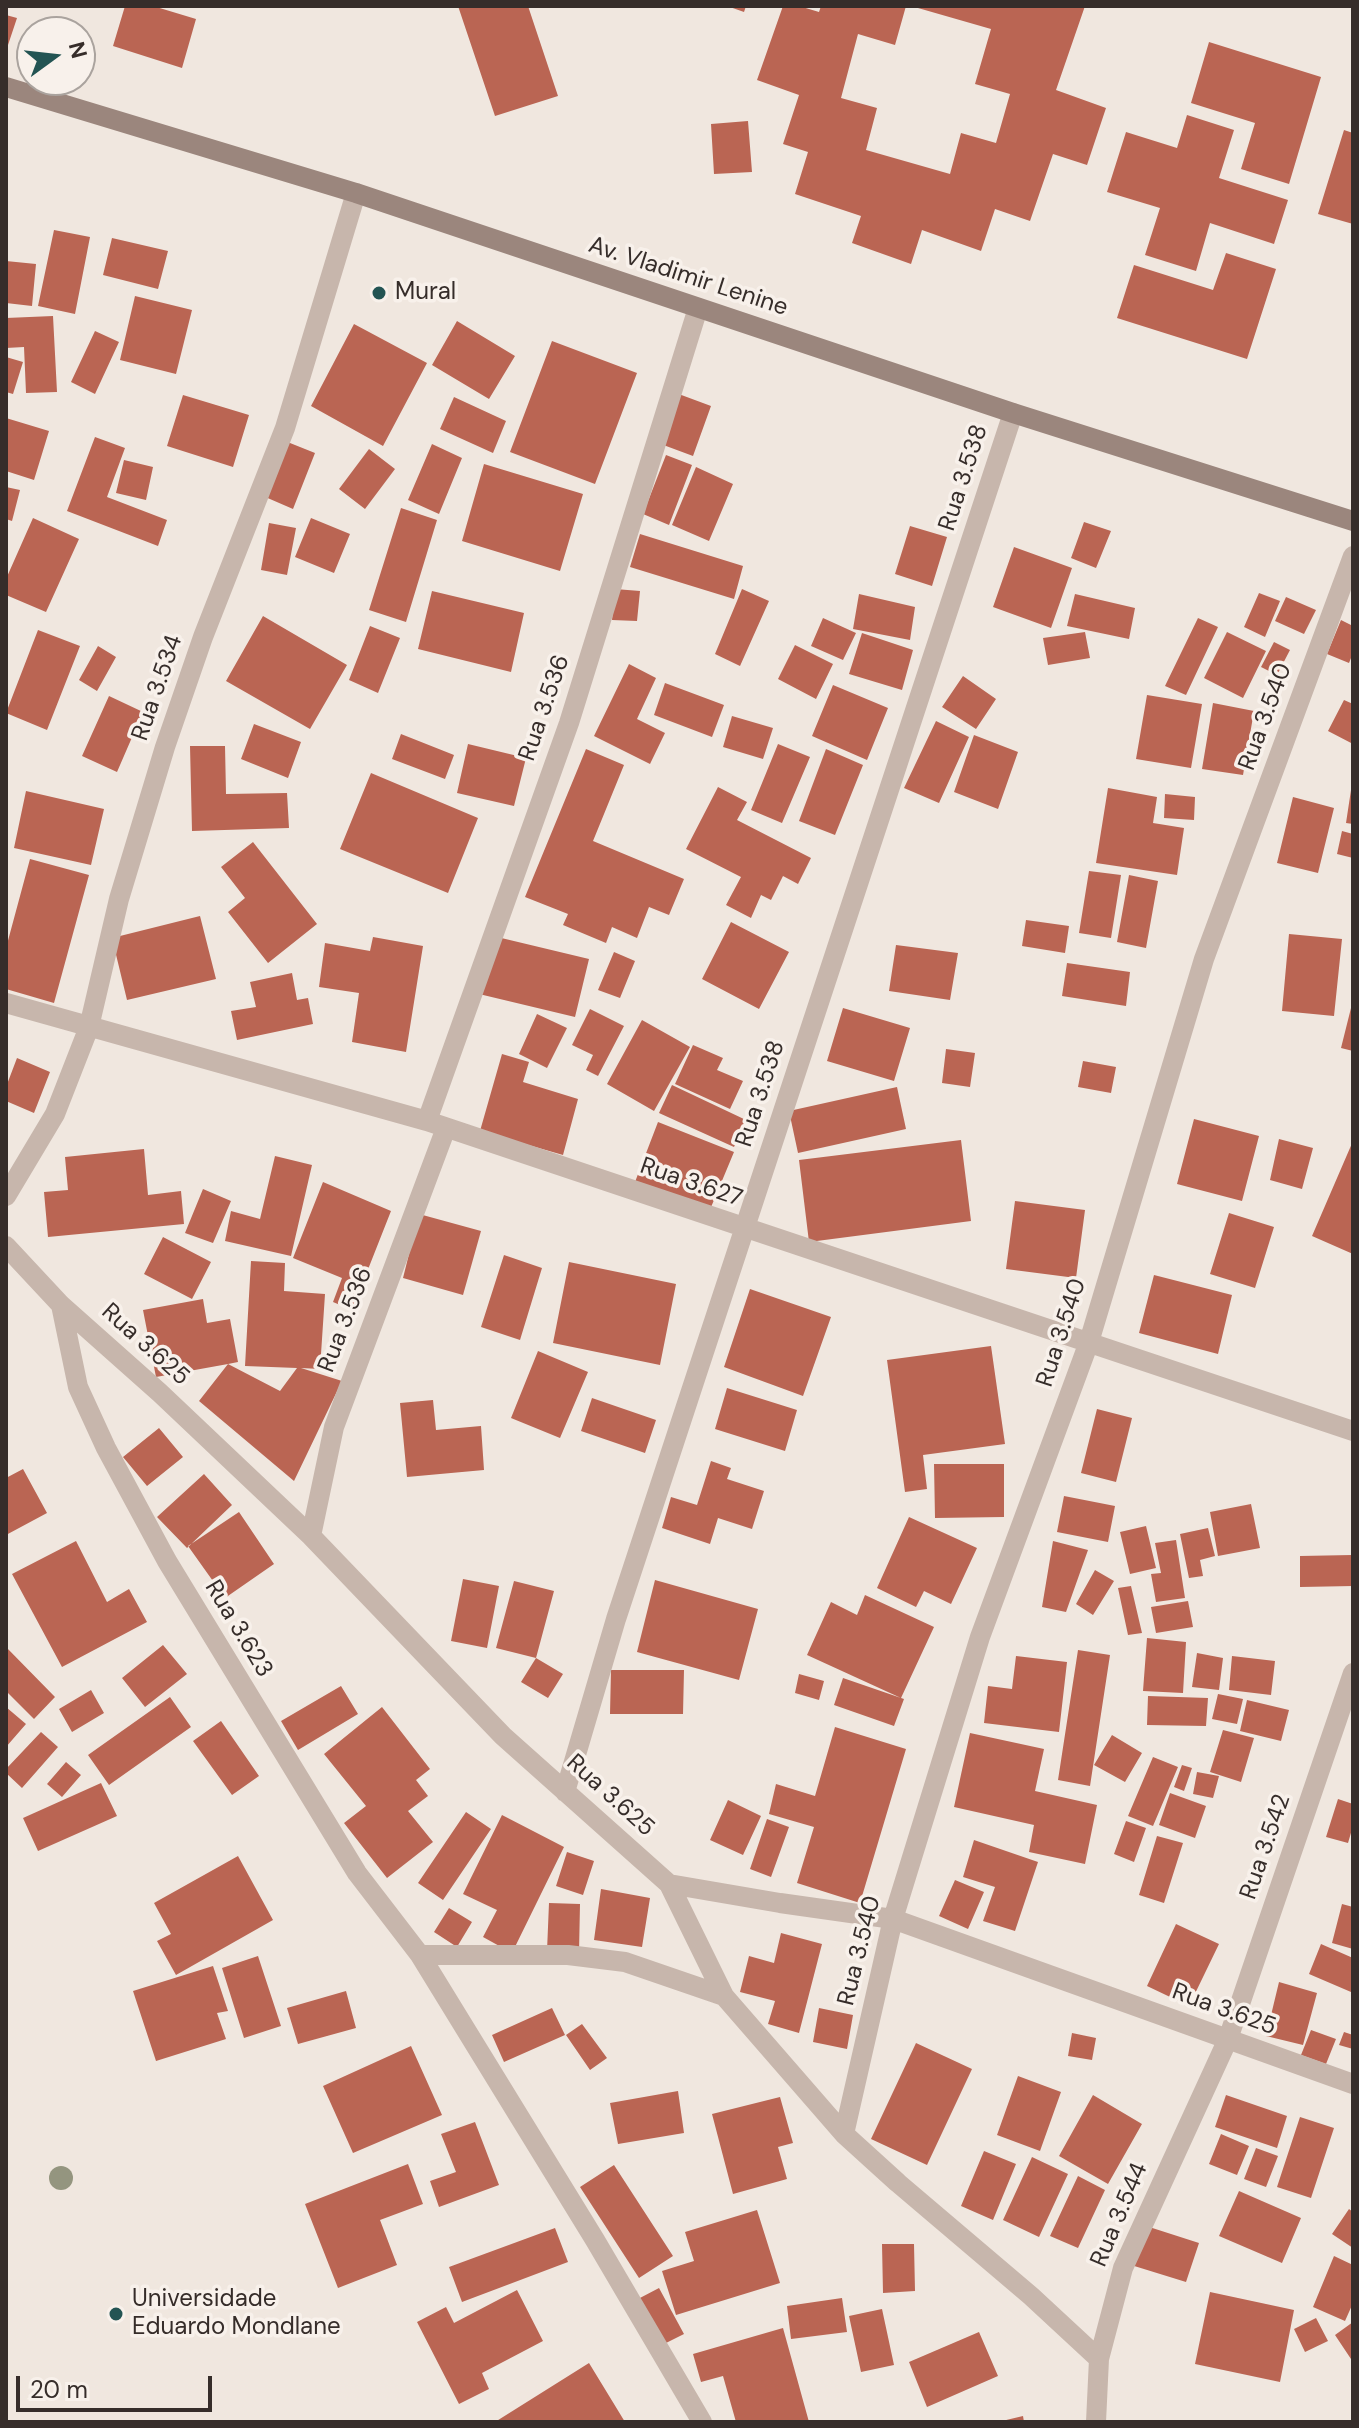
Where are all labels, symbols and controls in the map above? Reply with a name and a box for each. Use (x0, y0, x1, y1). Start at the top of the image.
north arrow (16, 16, 96, 96)
text: N (62, 39, 94, 62)
street label: Av. Vladimir Lenine (585, 231, 791, 323)
place label: Mural (395, 279, 456, 307)
marker: Mural (370, 284, 388, 302)
street label: Rua 3.538 (933, 421, 995, 535)
street label: Rua 3.534 (127, 631, 189, 745)
street label: Rua 3.536 (513, 651, 577, 765)
street label: Rua 3.540 (1233, 659, 1299, 775)
street label: Rua 3.538 (730, 1037, 792, 1151)
street label: Rua 3.627 (636, 1152, 746, 1214)
street label: Rua 3.536 (313, 1263, 379, 1377)
street label: Rua 3.540 (1031, 1275, 1093, 1391)
street label: Rua 3.625 (95, 1298, 195, 1392)
street label: Rua 3.623 (198, 1575, 278, 1683)
street label: Rua 3.625 (560, 1749, 660, 1843)
street label: Rua 3.542 (1235, 1791, 1297, 1903)
street label: Rua 3.540 (832, 1893, 888, 2009)
street label: Rua 3.625 (1168, 1978, 1280, 2042)
street label: Rua 3.544 (1085, 2159, 1155, 2271)
place label: Universidade Eduardo Mondlane (132, 2286, 341, 2342)
marker: Universidade Eduardo Mondlane (107, 2305, 125, 2323)
scale bar (20, 2360, 216, 2410)
text: 20 m (30, 2374, 88, 2405)

